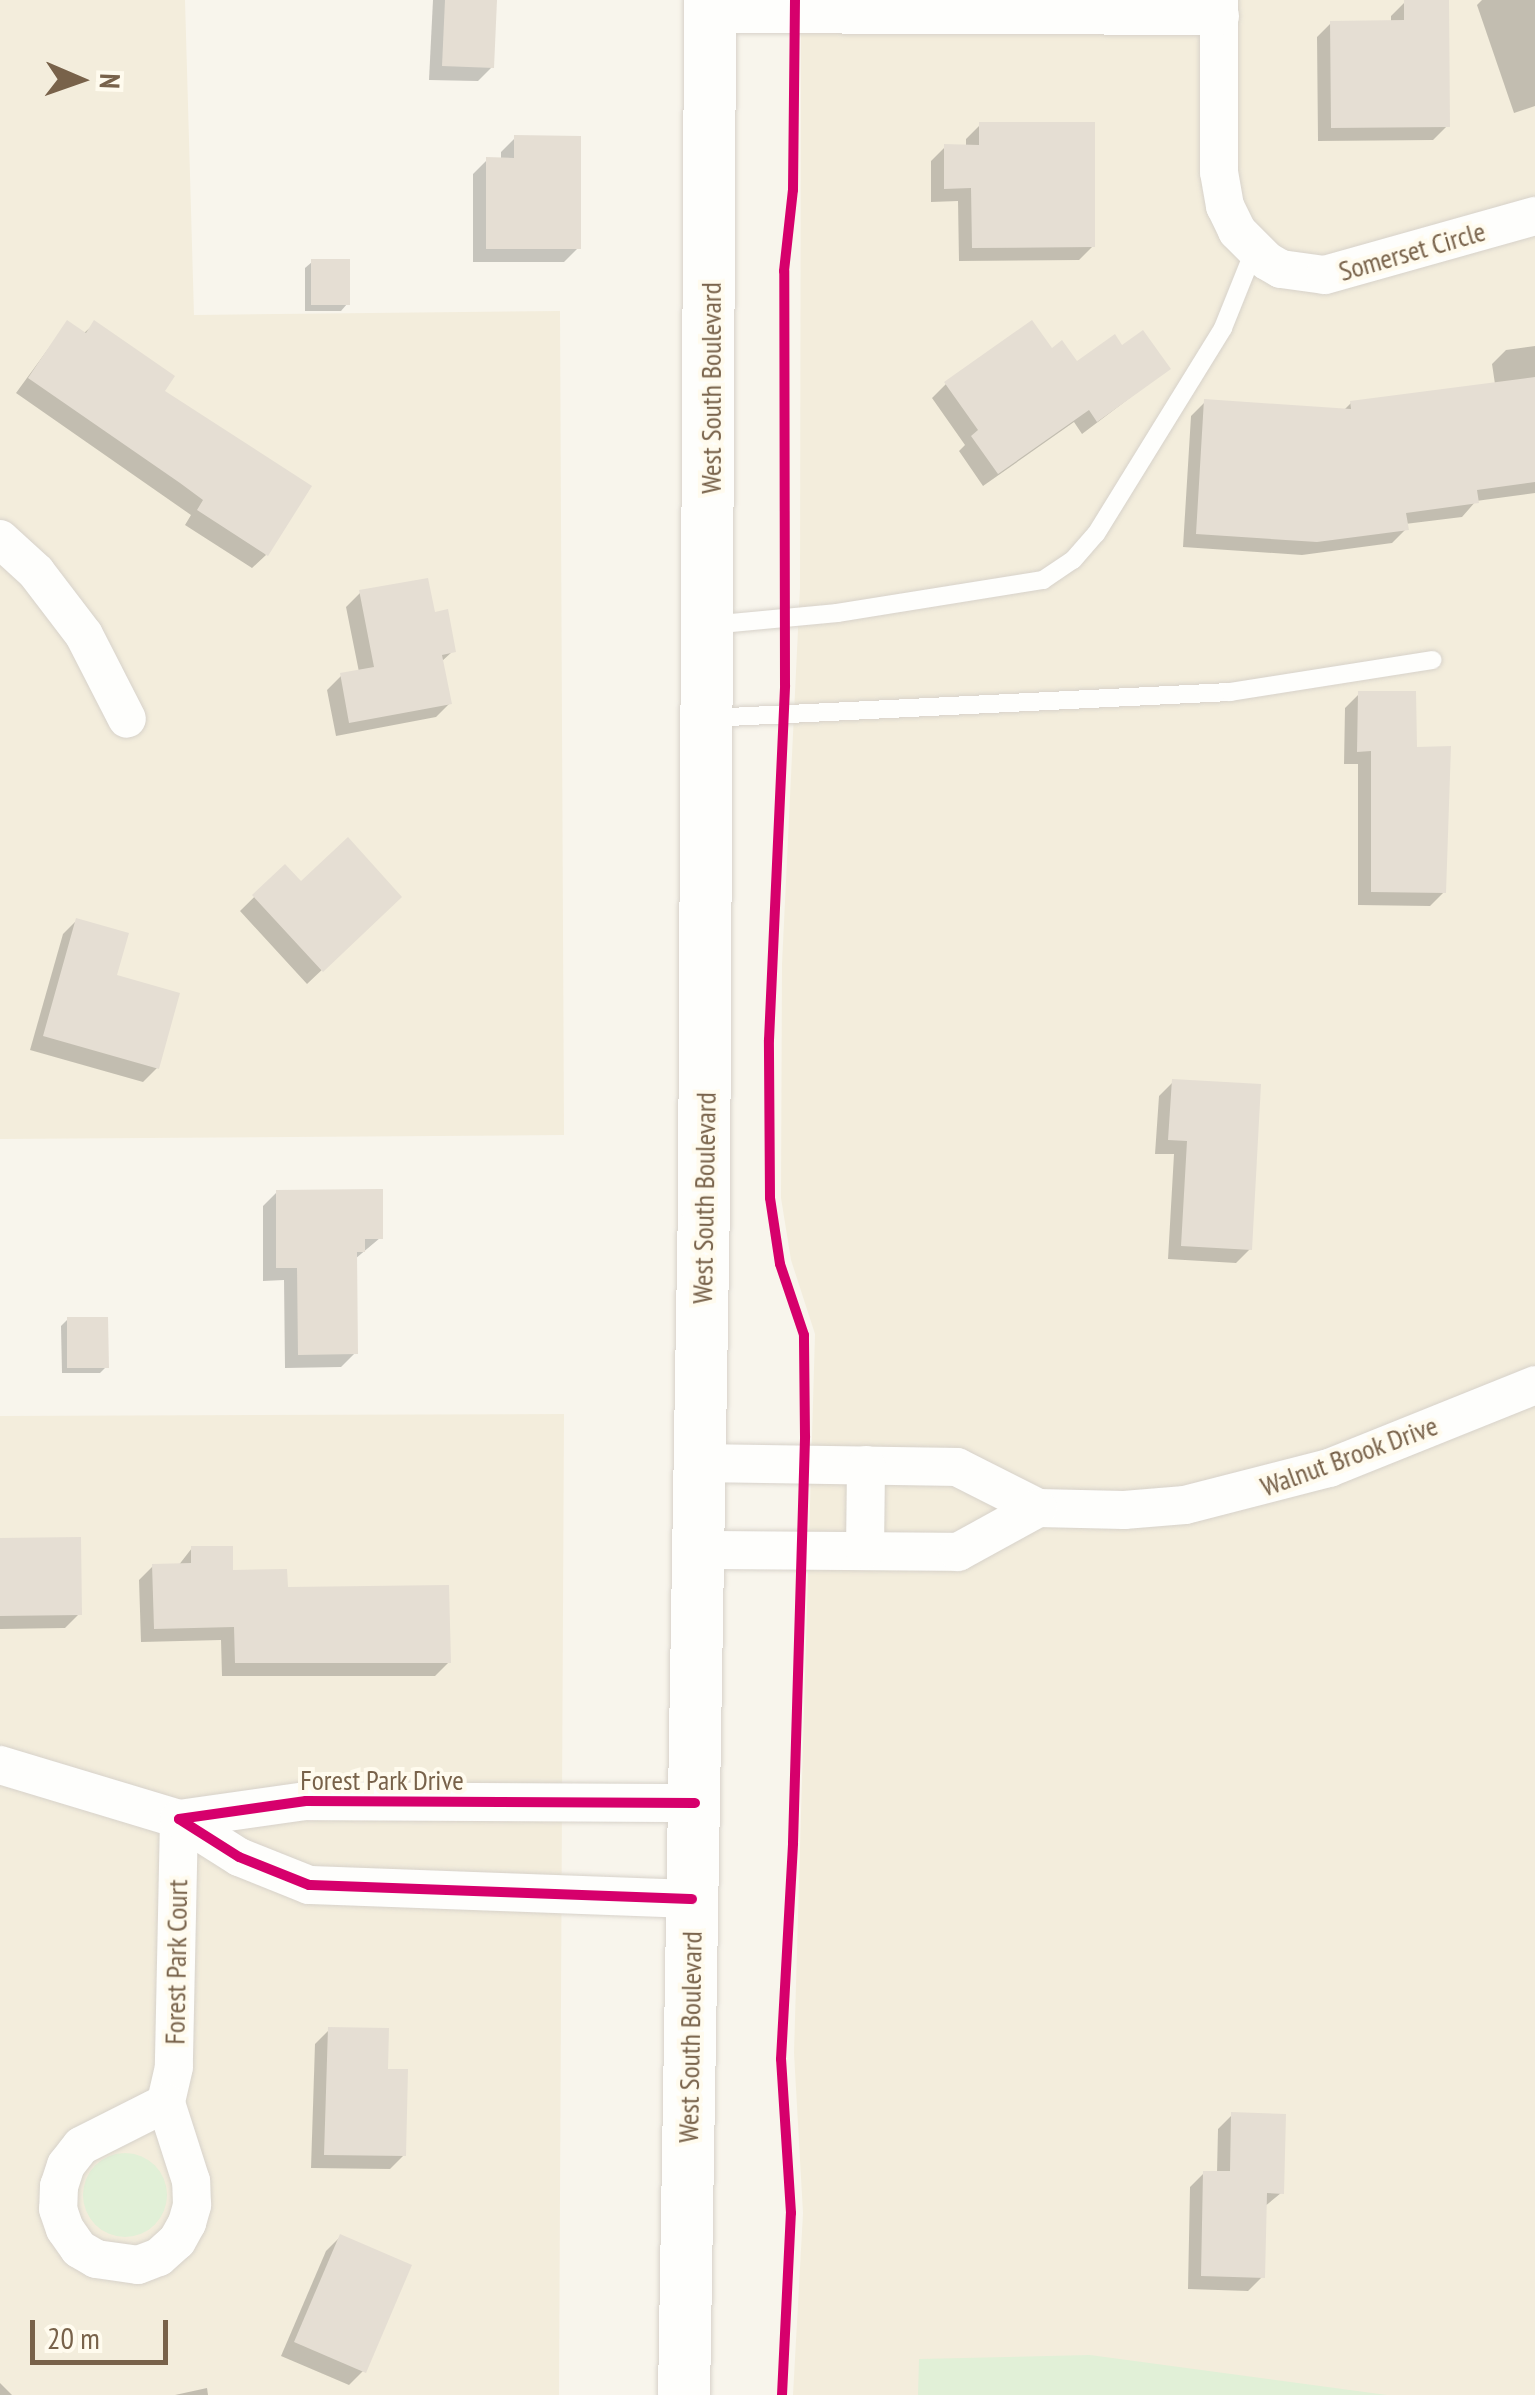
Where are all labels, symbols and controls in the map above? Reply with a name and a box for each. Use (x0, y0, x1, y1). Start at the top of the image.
north arrow (30, 30, 130, 130)
text: N (92, 73, 129, 89)
street label: Somerset Circle (1335, 214, 1489, 288)
street label: West South Boulevard (694, 282, 728, 494)
street label: West South Boulevard (685, 1092, 723, 1304)
street label: Walnut Brook Drive (1256, 1408, 1442, 1504)
street label: Forest Park Drive (300, 1763, 464, 1797)
street label: Forest Park Court (158, 1879, 194, 2045)
street label: West South Boulevard (671, 1931, 709, 2143)
scale bar (35, 2300, 172, 2362)
text: 20 m (47, 2318, 100, 2357)

